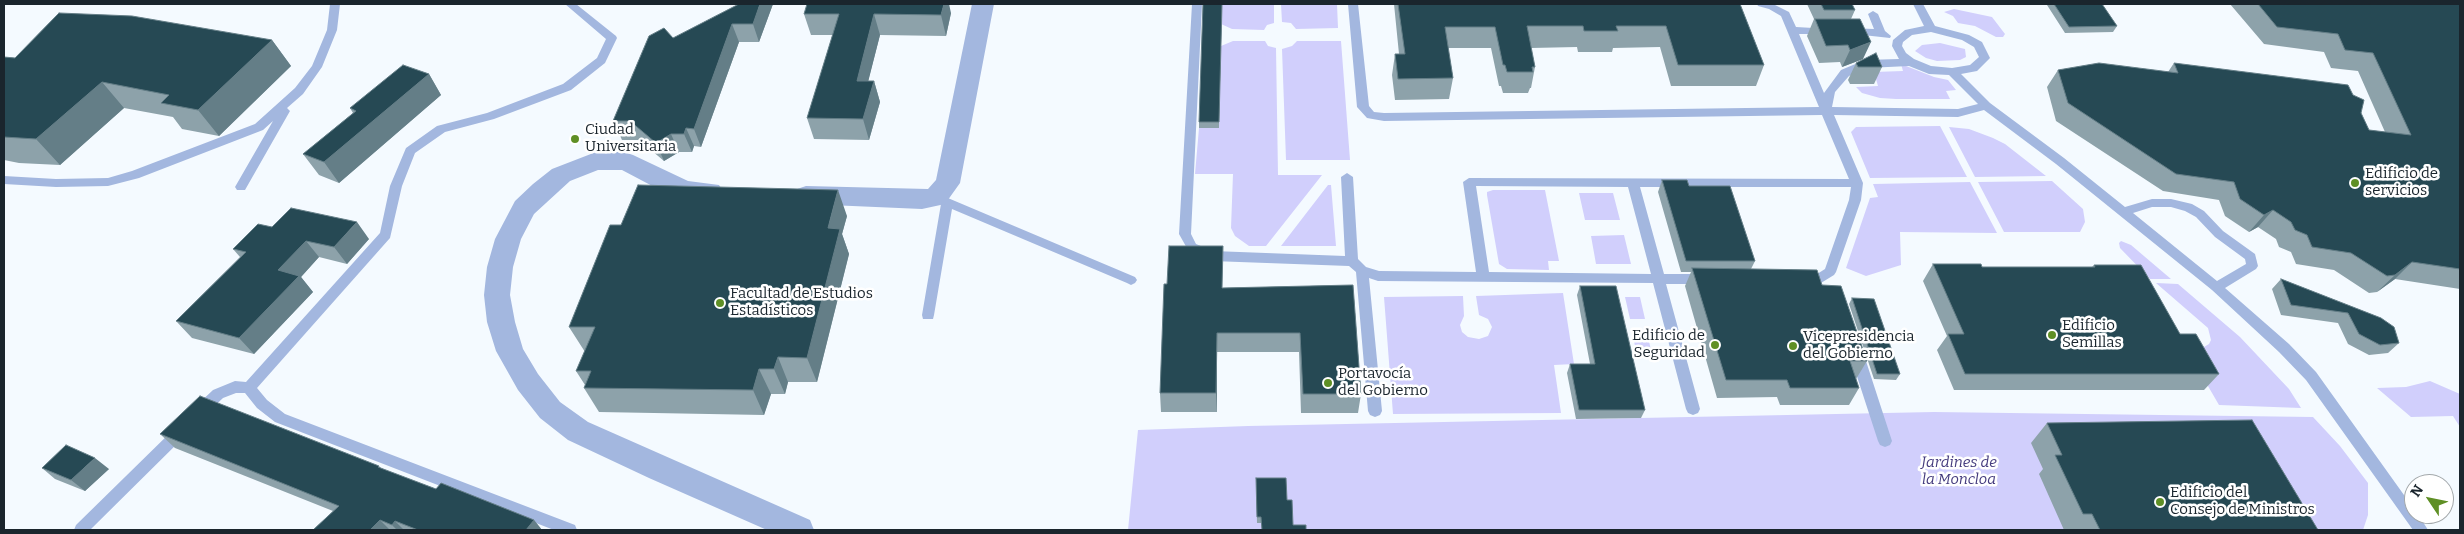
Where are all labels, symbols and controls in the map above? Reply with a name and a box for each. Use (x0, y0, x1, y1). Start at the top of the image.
place label: Ciudad Universitaria (585, 121, 676, 156)
marker: Ciudad Universitaria (569, 133, 581, 145)
place label: Edificio de servicios (2365, 165, 2438, 200)
marker: Edificio de servicios (2349, 177, 2361, 189)
place label: Facultad de Estudios Estadísticos (730, 285, 873, 320)
marker: Facultad de Estudios Estadísticos (714, 297, 726, 309)
place label: Edificio Semillas (2062, 317, 2122, 352)
place label: Edificio de Seguridad (1632, 327, 1705, 362)
place label: Vicepresidencia del Gobierno (1803, 328, 1914, 363)
marker: Edificio Semillas (2046, 329, 2058, 341)
marker: Edificio de Seguridad (1709, 339, 1721, 351)
marker: Vicepresidencia del Gobierno (1787, 340, 1799, 352)
place label: Portavocía del Gobierno (1338, 365, 1428, 400)
marker: Portavocía del Gobierno (1322, 377, 1334, 389)
park label: Jardines de la Moncloa (1921, 454, 1997, 489)
north arrow (2404, 474, 2454, 524)
text: N (2407, 482, 2427, 500)
place label: Edificio del Consejo de Ministros (2170, 484, 2315, 519)
marker: Edificio del Consejo de Ministros (2154, 496, 2166, 508)

